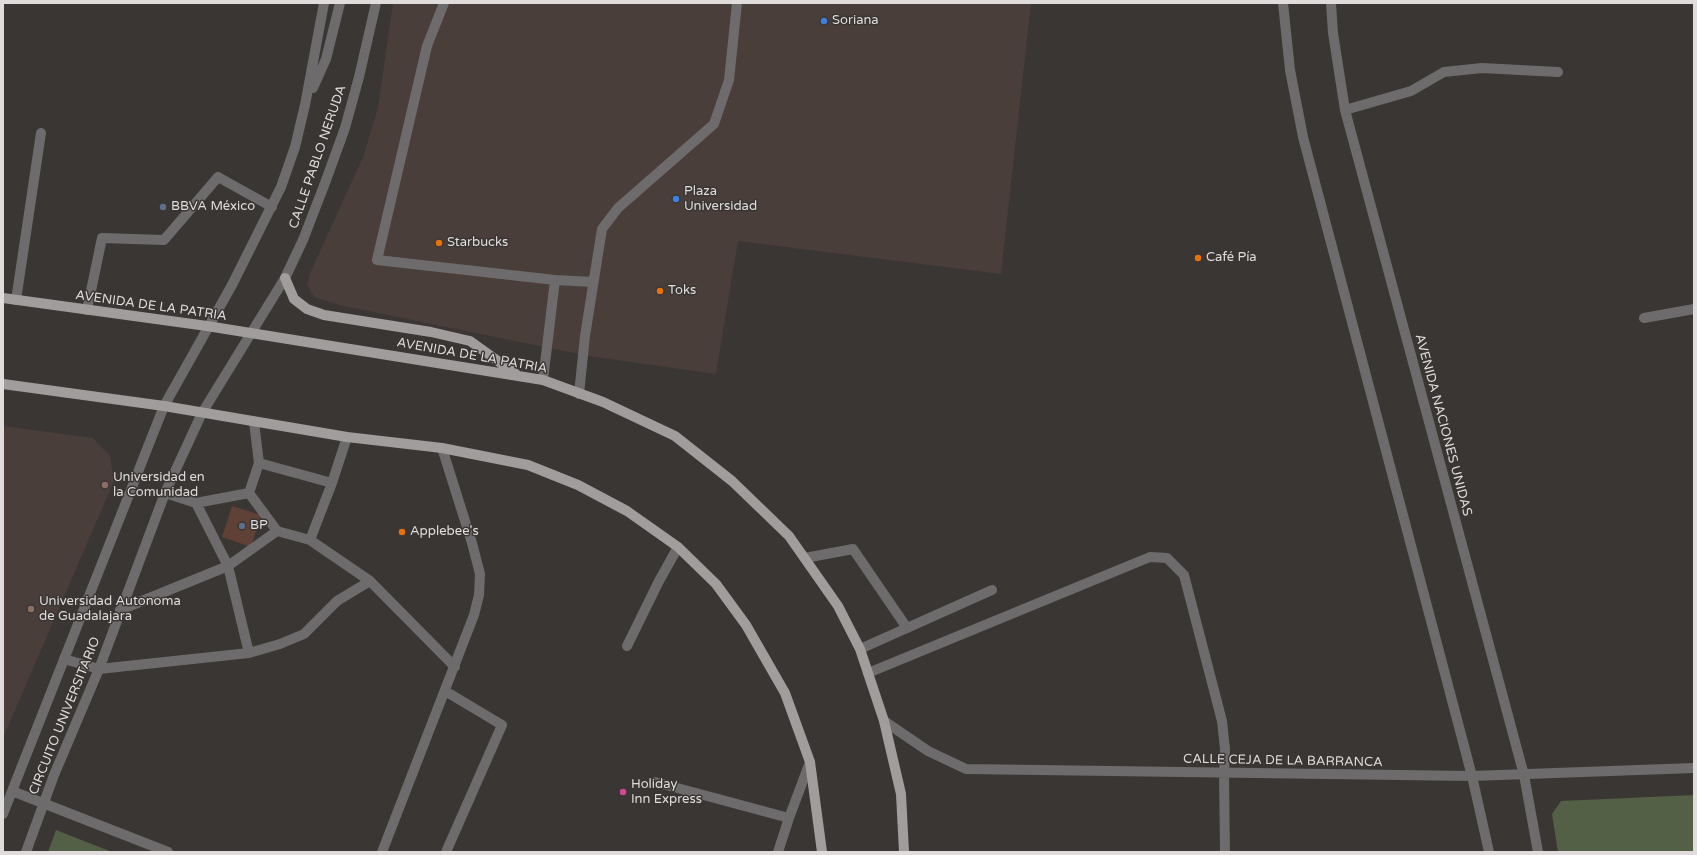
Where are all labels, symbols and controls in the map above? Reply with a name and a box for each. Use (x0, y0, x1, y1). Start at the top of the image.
place label: Soriana (832, 13, 879, 29)
marker: Soriana (819, 16, 829, 26)
street label: CALLE PABLO NERUDA (286, 83, 350, 231)
place label: Plaza Universidad (684, 184, 757, 215)
marker: Plaza Universidad (671, 194, 681, 204)
place label: BBVA México (171, 199, 255, 215)
marker: BBVA México (158, 202, 168, 212)
place label: Starbucks (447, 235, 508, 251)
marker: Starbucks (434, 238, 444, 248)
place label: Café Pía (1206, 250, 1257, 266)
marker: Café Pía (1193, 253, 1203, 263)
place label: Toks (668, 283, 696, 299)
marker: Toks (655, 286, 665, 296)
street label: AVENIDA DE LA PATRIA (74, 288, 228, 324)
street label: AVENIDA NACIONES UNIDAS (1411, 332, 1475, 518)
street label: AVENIDA DE LA PATRIA (396, 335, 548, 377)
place label: Universidad en la Comunidad (113, 470, 205, 501)
marker: Universidad en la Comunidad (100, 480, 110, 490)
place label: BP (250, 518, 268, 534)
marker: BP (237, 521, 247, 531)
place label: Applebee's (410, 524, 479, 540)
marker: Applebee's (397, 527, 407, 537)
place label: Universidad Autonoma de Guadalajara (39, 594, 181, 625)
marker: Universidad Autonoma de Guadalajara (26, 604, 36, 614)
street label: CIRCUITO UNIVERSITARIO (26, 635, 104, 797)
street label: CALLE CEJA DE LA BARRANCA (1183, 751, 1383, 771)
place label: Holiday Inn Express (631, 777, 702, 808)
marker: Holiday Inn Express (618, 787, 628, 797)

